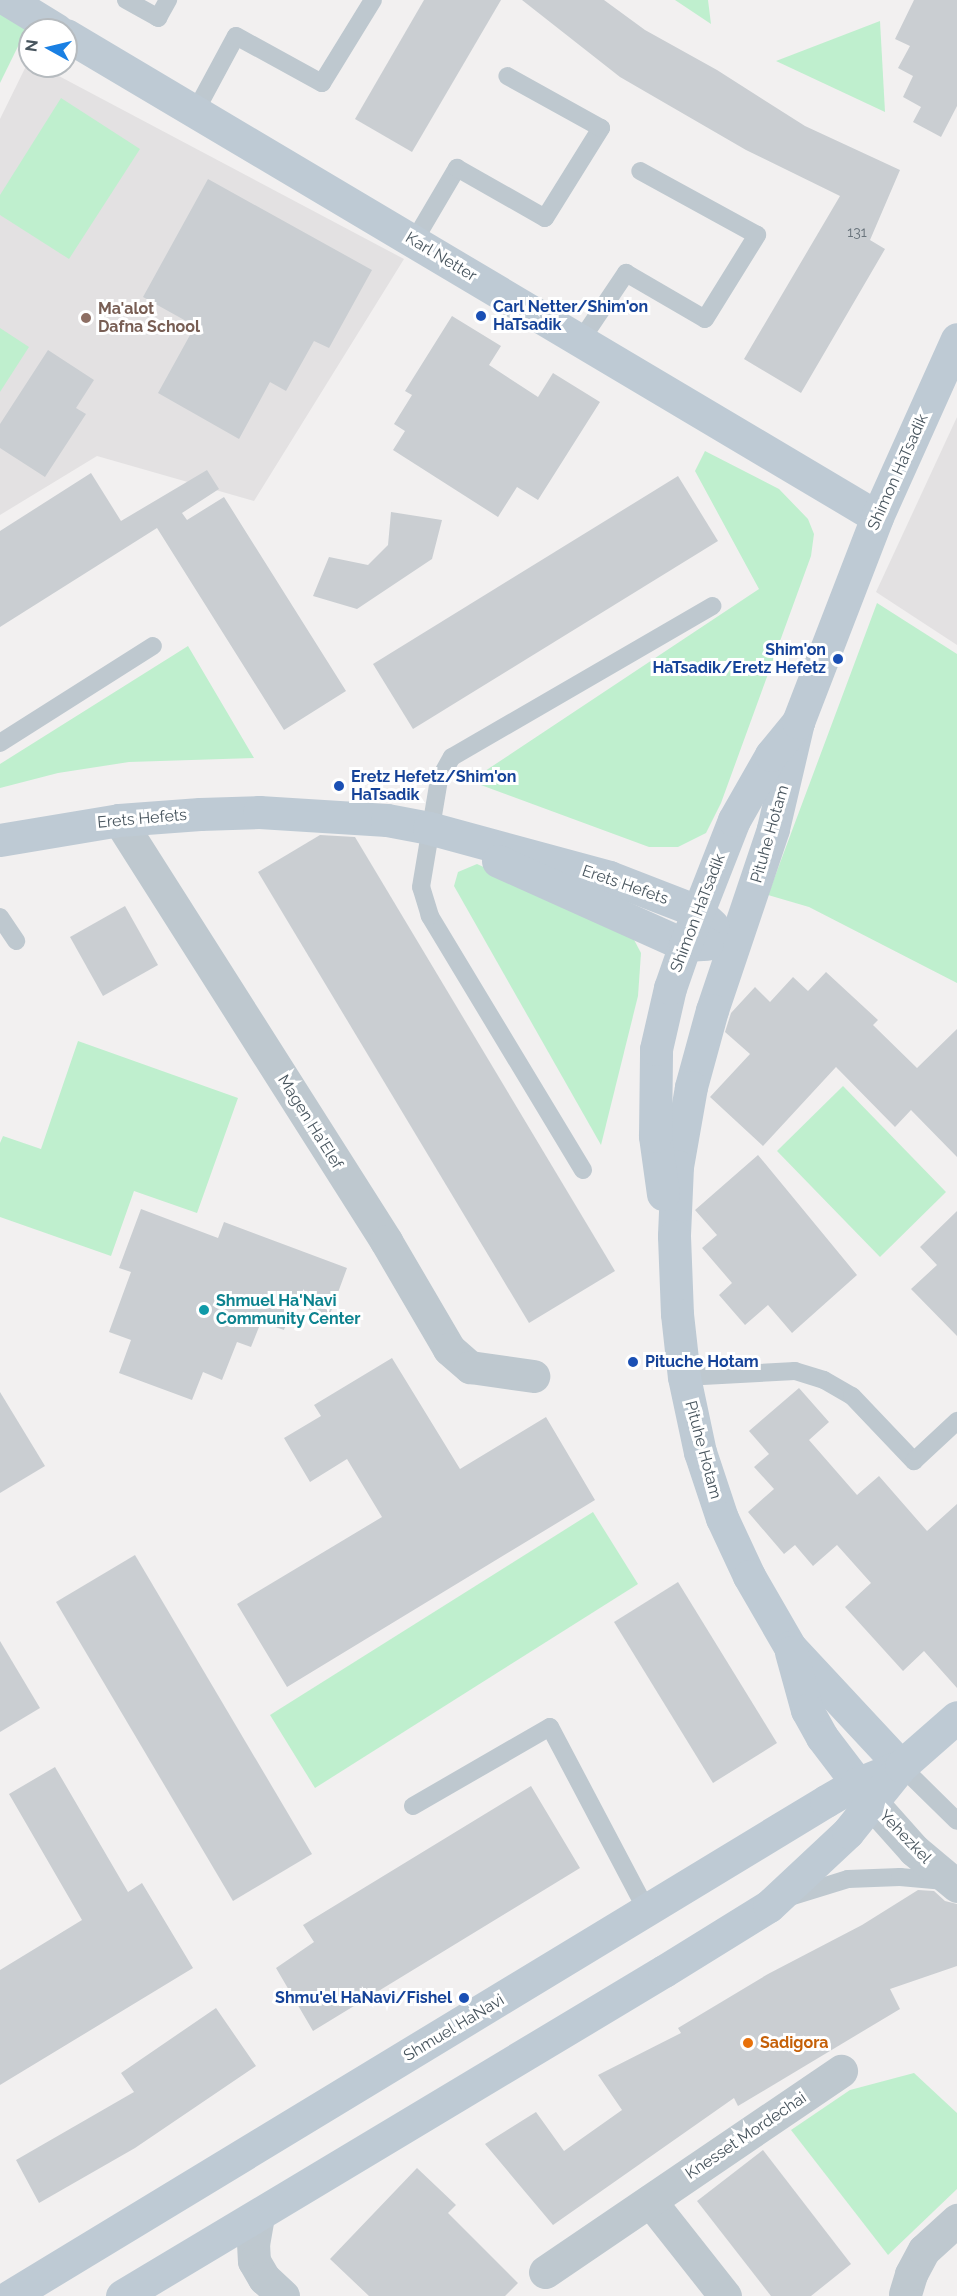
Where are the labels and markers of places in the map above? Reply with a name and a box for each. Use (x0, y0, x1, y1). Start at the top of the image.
place label: Carl Netter/Shim'on HaTsadik (493, 297, 649, 335)
place label: Ma'alot Dafna School (98, 299, 200, 337)
marker: Carl Netter/Shim'on HaTsadik (474, 309, 488, 323)
marker: Ma'alot Dafna School (79, 311, 93, 325)
place label: Shim'on HaTsadik/Eretz Hefetz (653, 640, 826, 678)
marker: Shim'on HaTsadik/Eretz Hefetz (831, 652, 845, 666)
place label: Eretz Hefetz/Shim'on HaTsadik (351, 767, 516, 805)
marker: Eretz Hefetz/Shim'on HaTsadik (332, 779, 346, 793)
place label: Shmuel Ha'Navi Community Center (216, 1291, 361, 1329)
marker: Shmuel Ha'Navi Community Center (197, 1303, 211, 1317)
place label: Pituche Hotam (645, 1352, 759, 1372)
marker: Pituche Hotam (626, 1355, 640, 1369)
place label: Shmu'el HaNavi/Fishel (275, 1988, 452, 2008)
marker: Shmu'el HaNavi/Fishel (457, 1991, 471, 2005)
place label: Sadigora (760, 2033, 829, 2053)
marker: Sadigora (741, 2036, 755, 2050)

